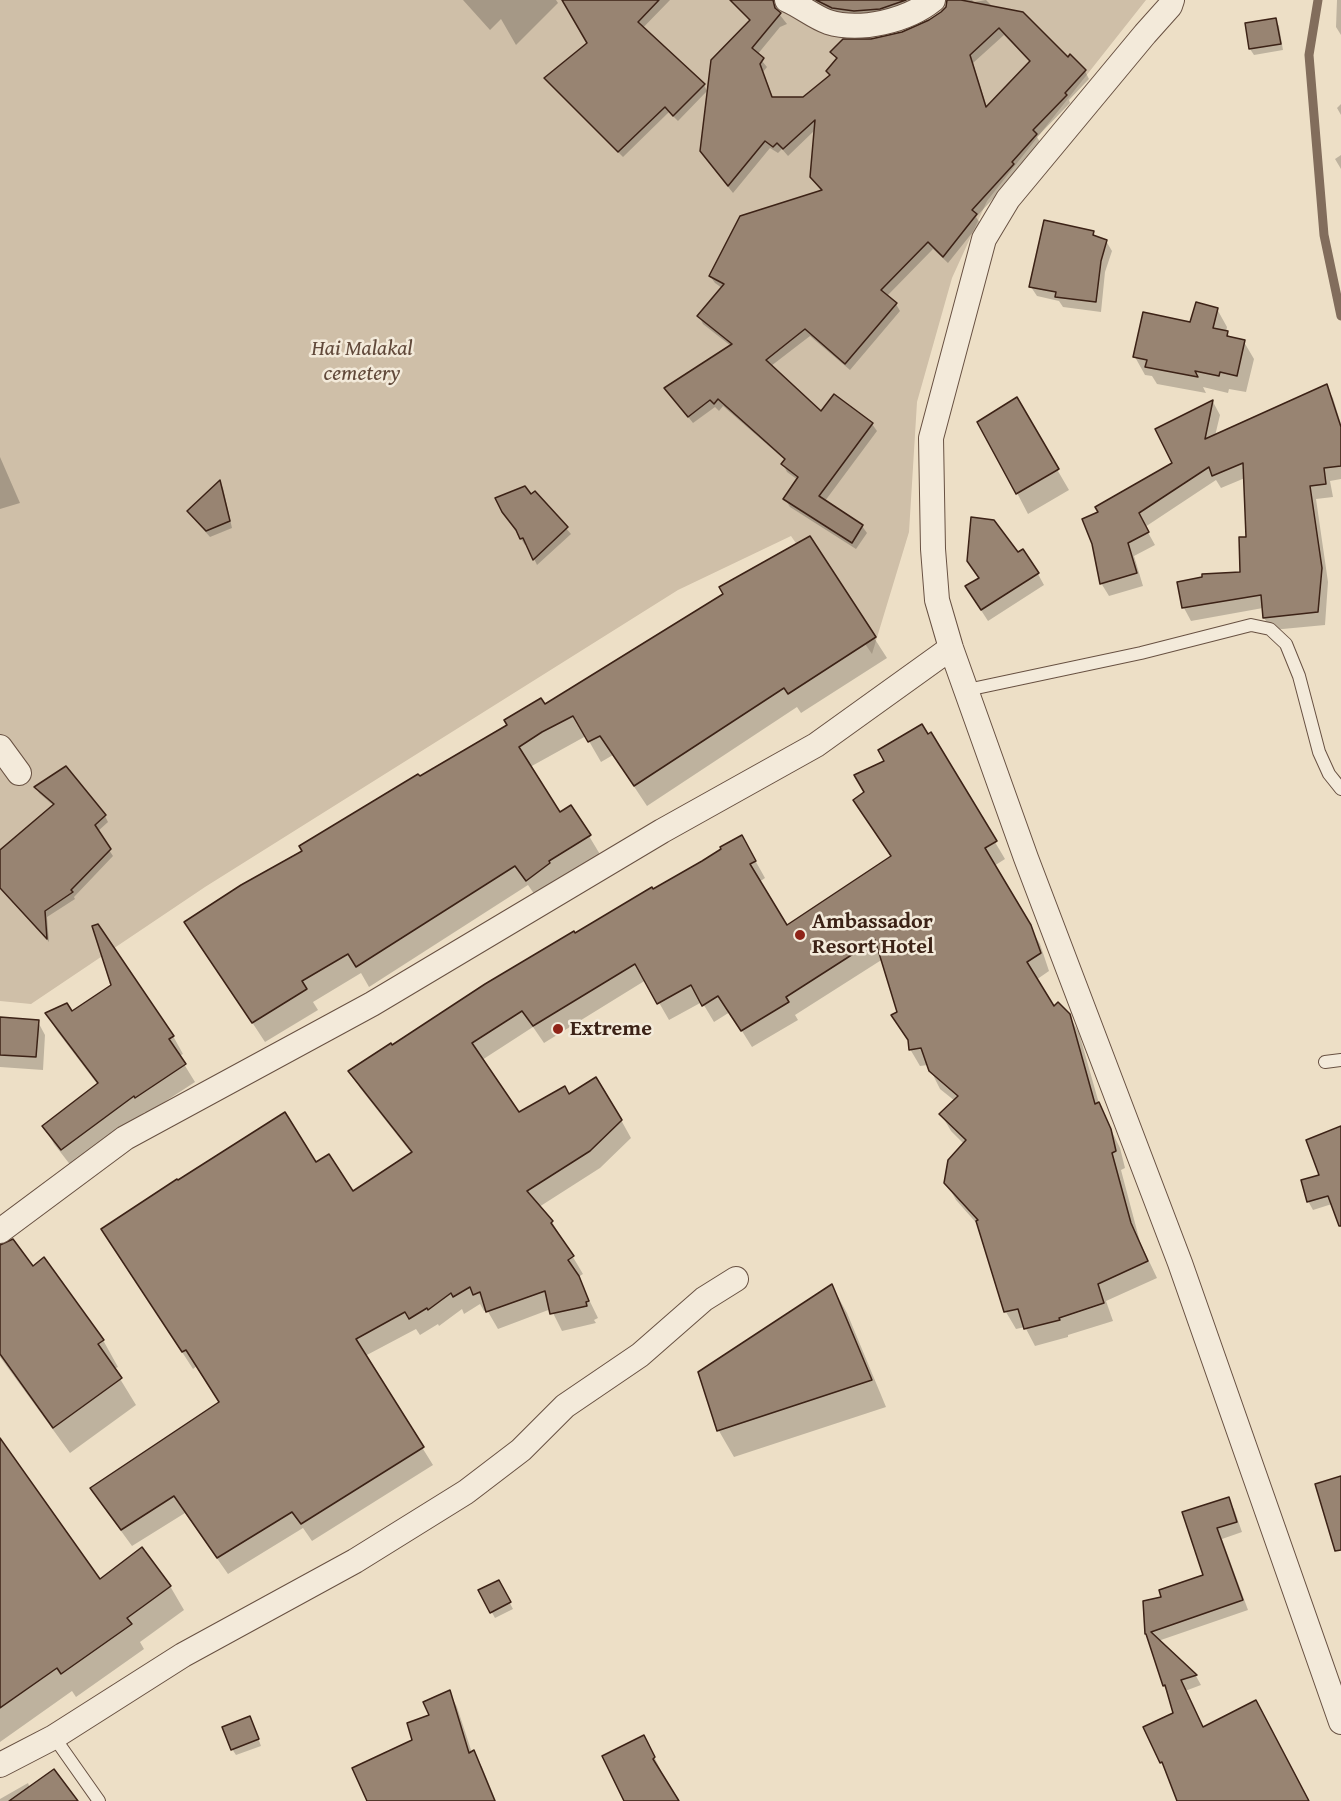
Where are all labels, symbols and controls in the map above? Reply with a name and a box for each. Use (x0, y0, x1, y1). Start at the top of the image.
park label: Hai Malakal cemetery (311, 336, 413, 388)
place label: Ambassador Resort Hotel (812, 909, 934, 960)
marker: Ambassador Resort Hotel (793, 928, 807, 942)
place label: Extreme (570, 1016, 652, 1042)
marker: Extreme (551, 1022, 565, 1036)

